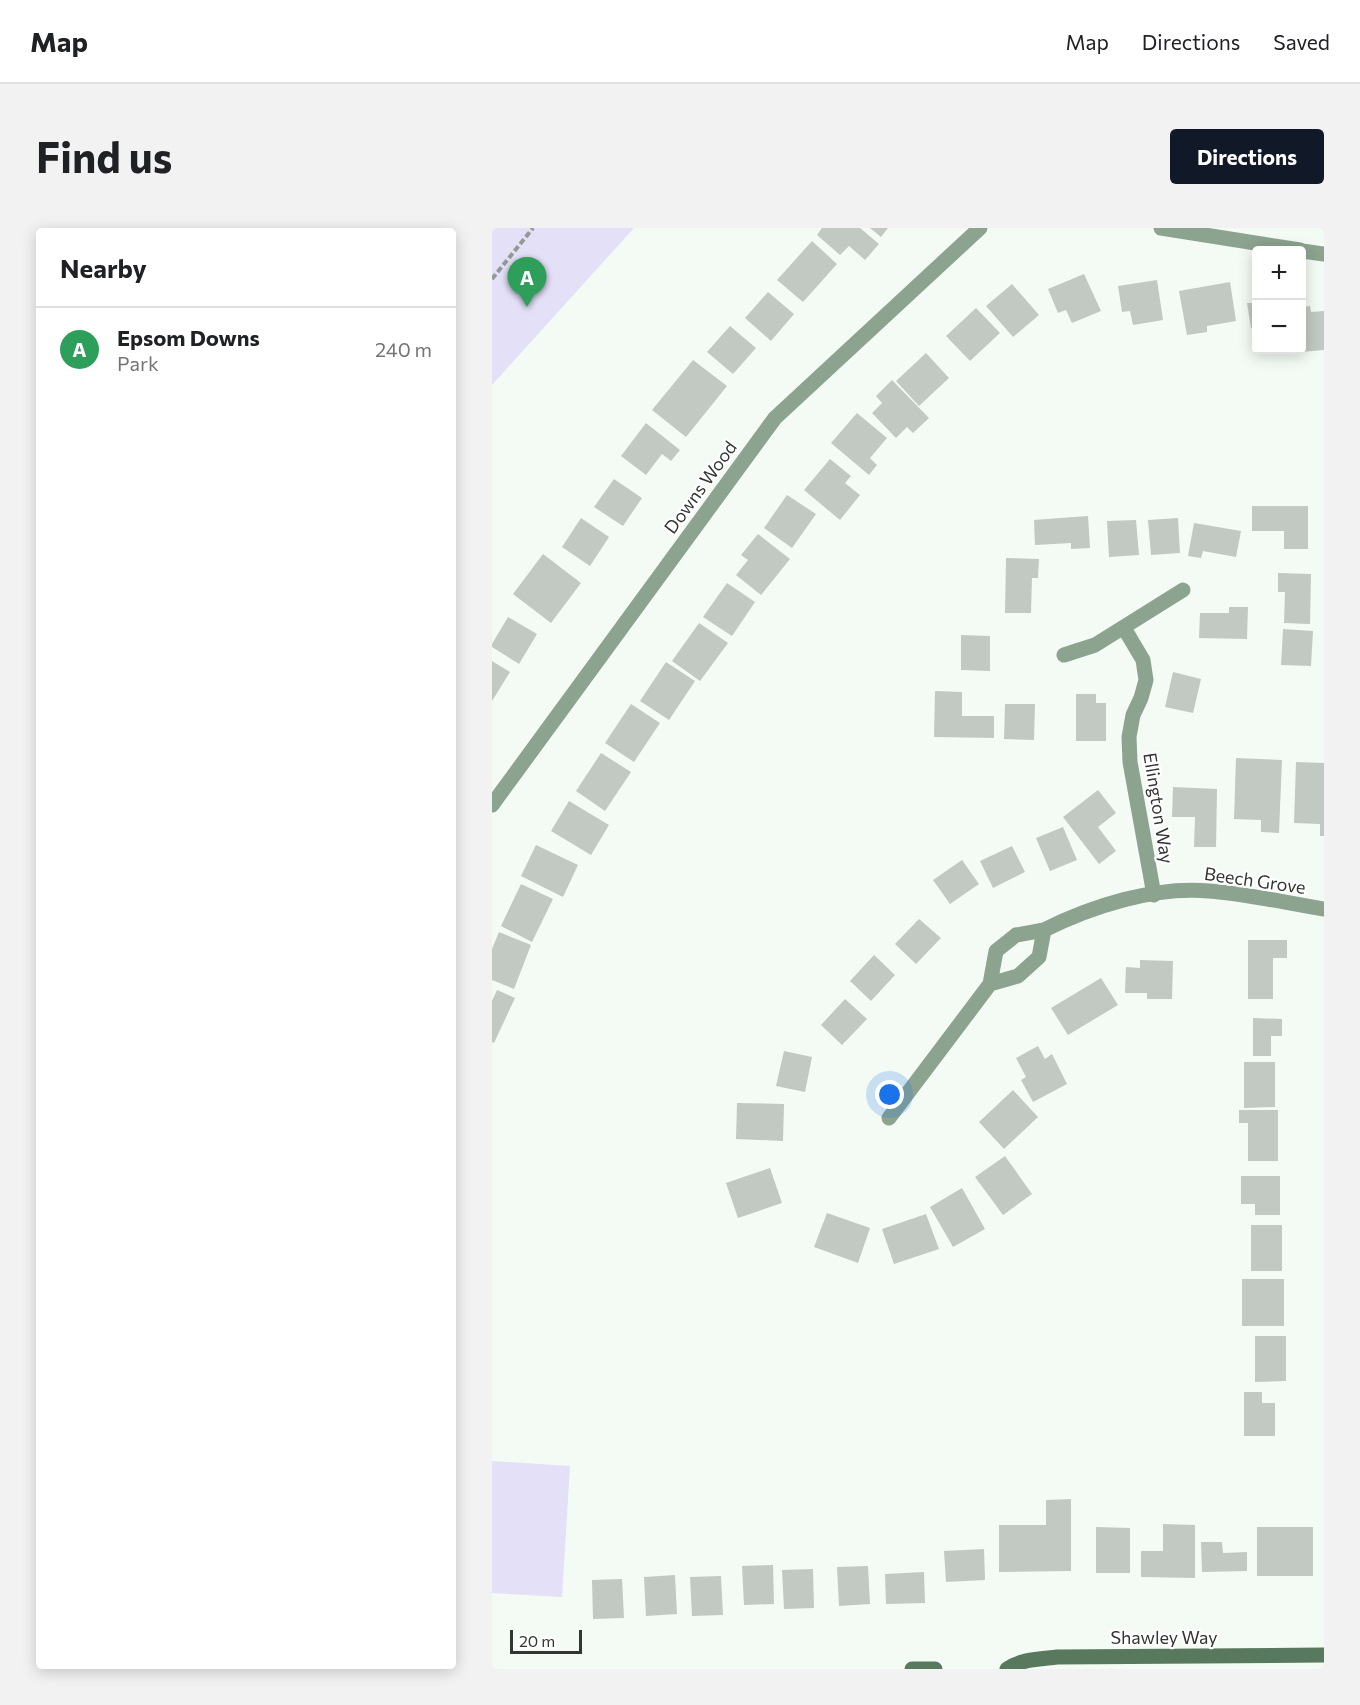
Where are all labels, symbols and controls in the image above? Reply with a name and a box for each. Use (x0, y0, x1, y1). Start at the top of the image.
text: Map (30, 24, 88, 58)
text: Map (1066, 29, 1109, 54)
text: Directions (1142, 29, 1240, 54)
text: Saved (1273, 29, 1330, 54)
button: Directions (1170, 129, 1324, 184)
text: Find us (36, 130, 172, 182)
map controls (1252, 246, 1306, 354)
button: + (1252, 246, 1306, 300)
text: Nearby (60, 252, 147, 283)
pin: A (507, 257, 546, 307)
button: − (1252, 300, 1306, 354)
text: Epsom Downs (117, 324, 260, 351)
text: A (72, 337, 87, 361)
text: 240 m (375, 337, 432, 361)
text: Park (117, 351, 159, 375)
street label: Downs Wood (659, 436, 741, 538)
street label: Ellington Way (1139, 751, 1179, 865)
street label: Beech Grove (1203, 862, 1307, 898)
your location (875, 1080, 904, 1109)
street label: Shawley Way (1110, 1626, 1218, 1648)
scale bar (510, 1627, 582, 1654)
text: 20 m (519, 1631, 555, 1650)

